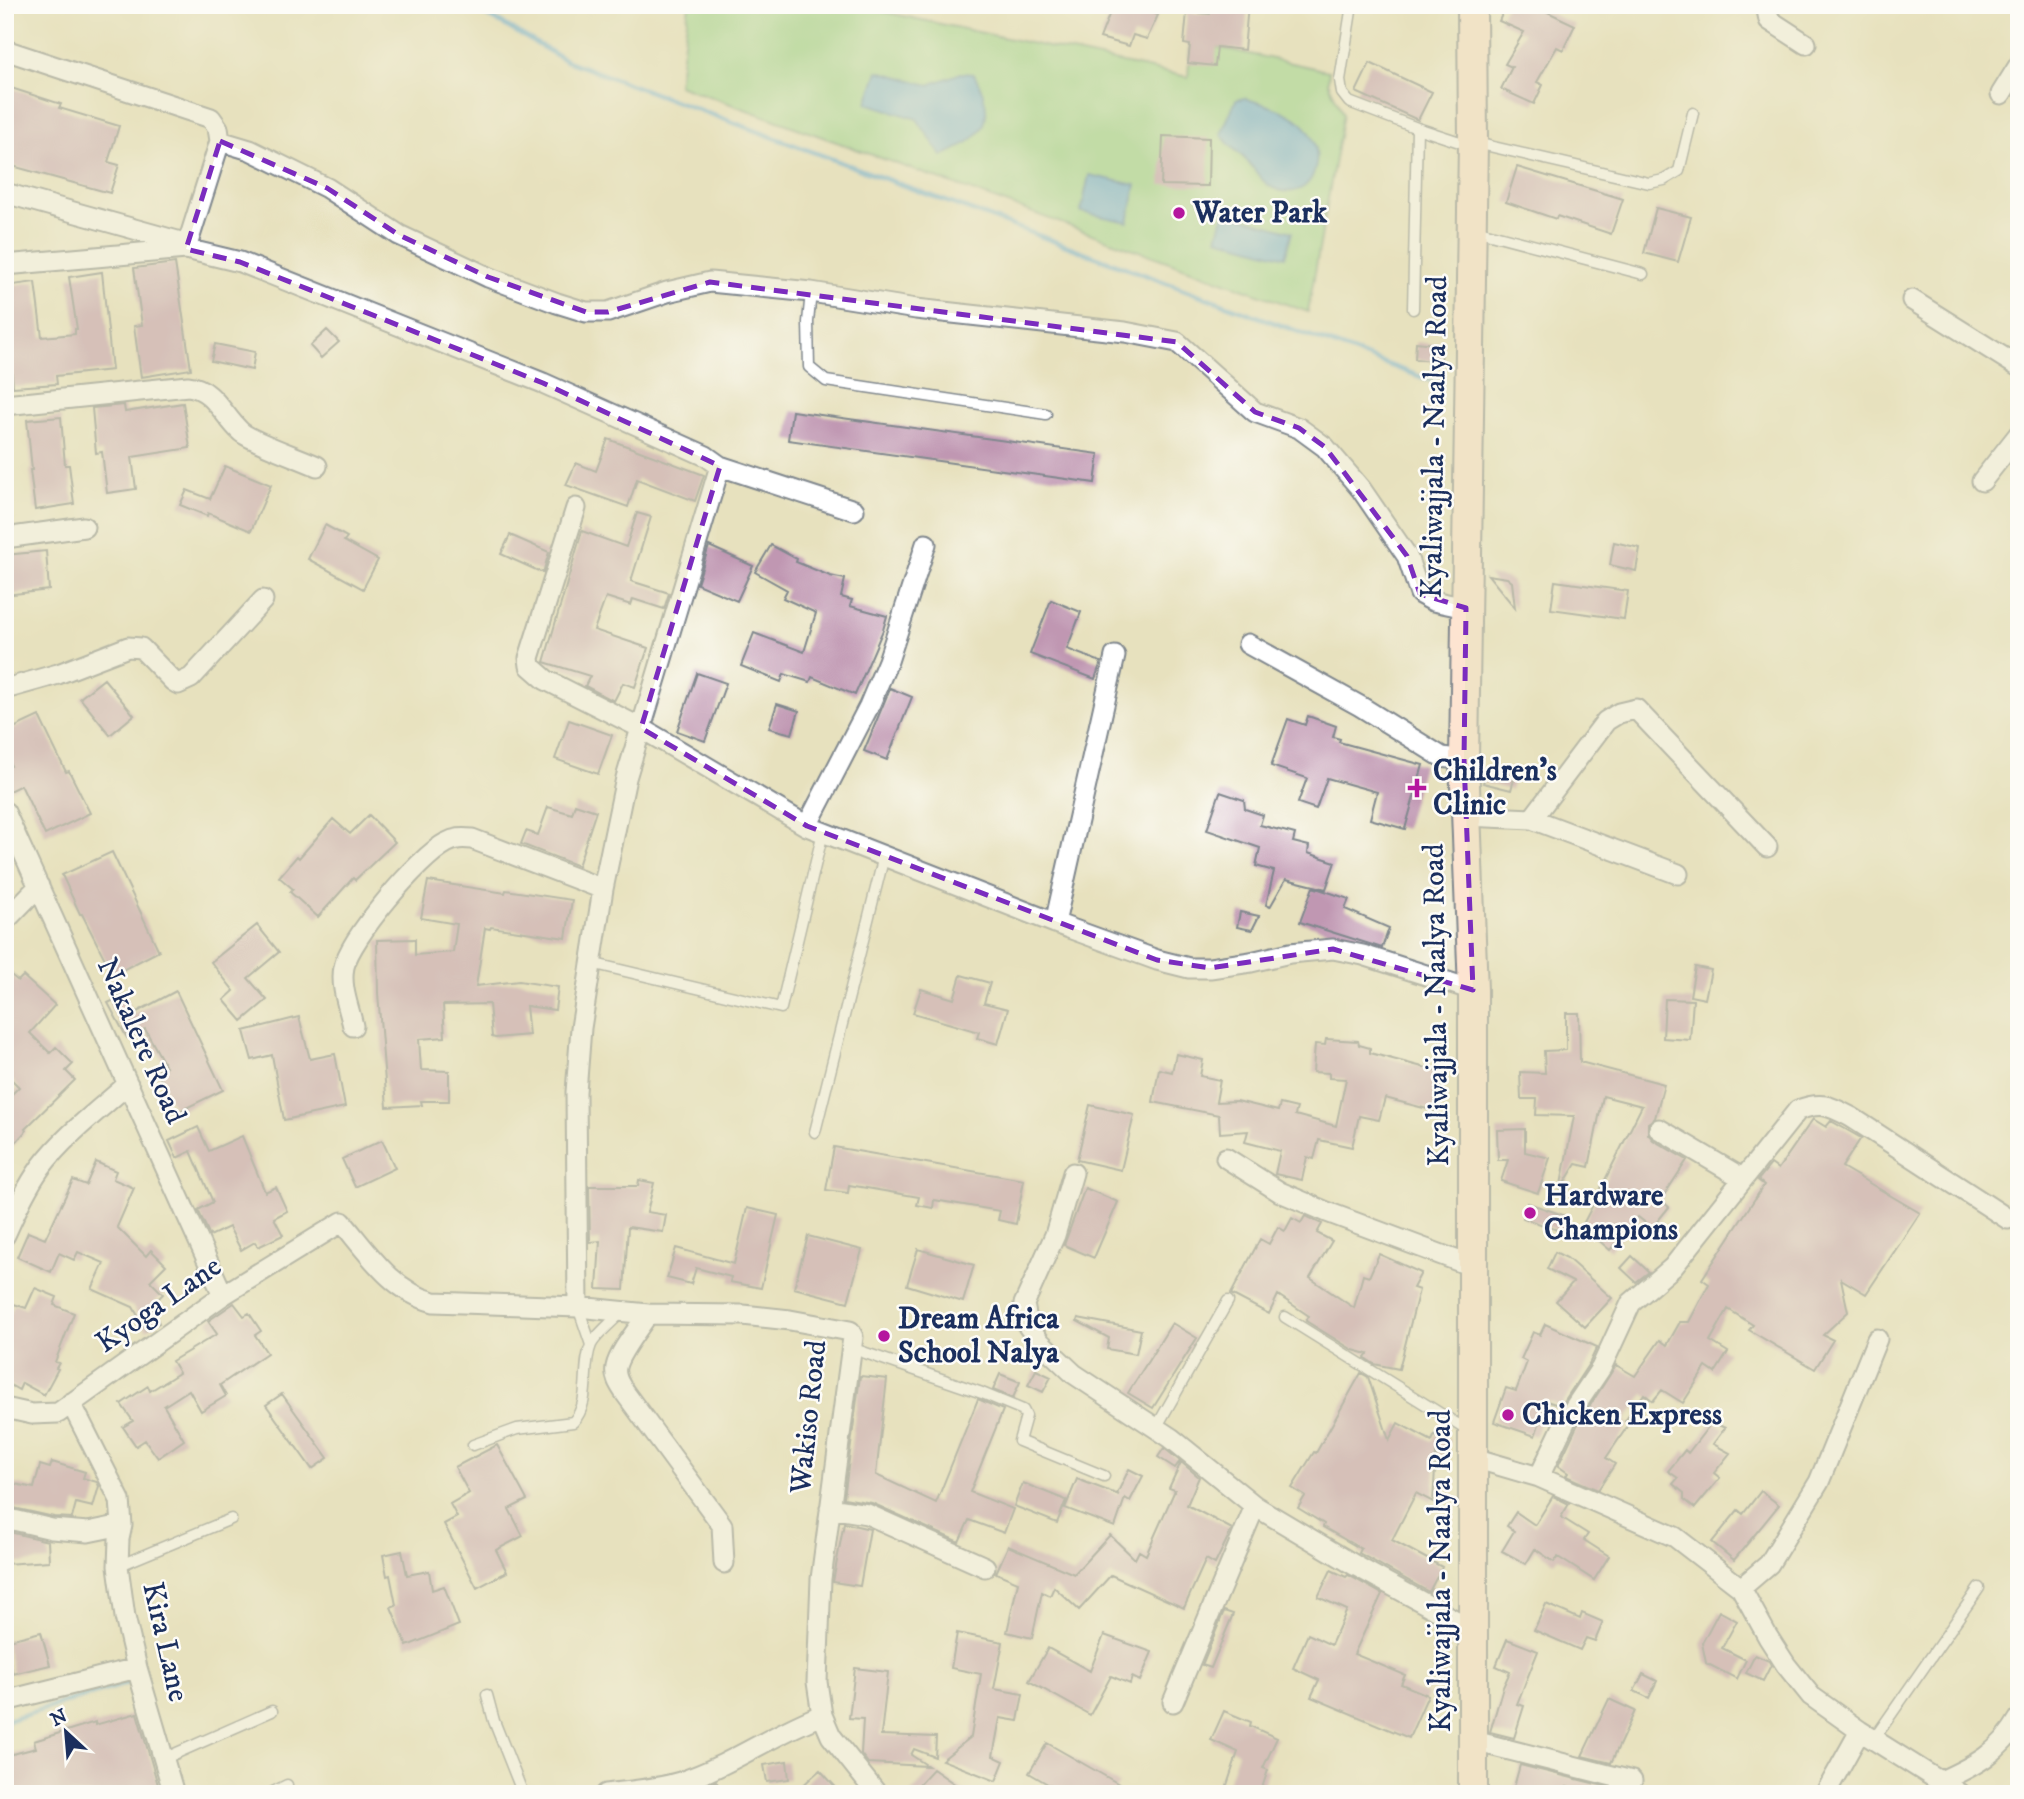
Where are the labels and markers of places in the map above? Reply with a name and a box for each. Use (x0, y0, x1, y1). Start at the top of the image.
place label: Water Park (1192, 195, 1328, 232)
marker: Water Park (1171, 205, 1187, 221)
place label: Children's Clinic (1433, 753, 1557, 824)
marker: Children's Clinic (1407, 778, 1427, 798)
place label: Hardware Champions (1544, 1178, 1678, 1249)
marker: Hardware Champions (1522, 1205, 1538, 1221)
place label: Dream Africa School Nalya (898, 1301, 1060, 1372)
marker: Dream Africa School Nalya (876, 1328, 892, 1344)
place label: Chicken Express (1522, 1397, 1722, 1434)
marker: Chicken Express (1500, 1407, 1516, 1423)

